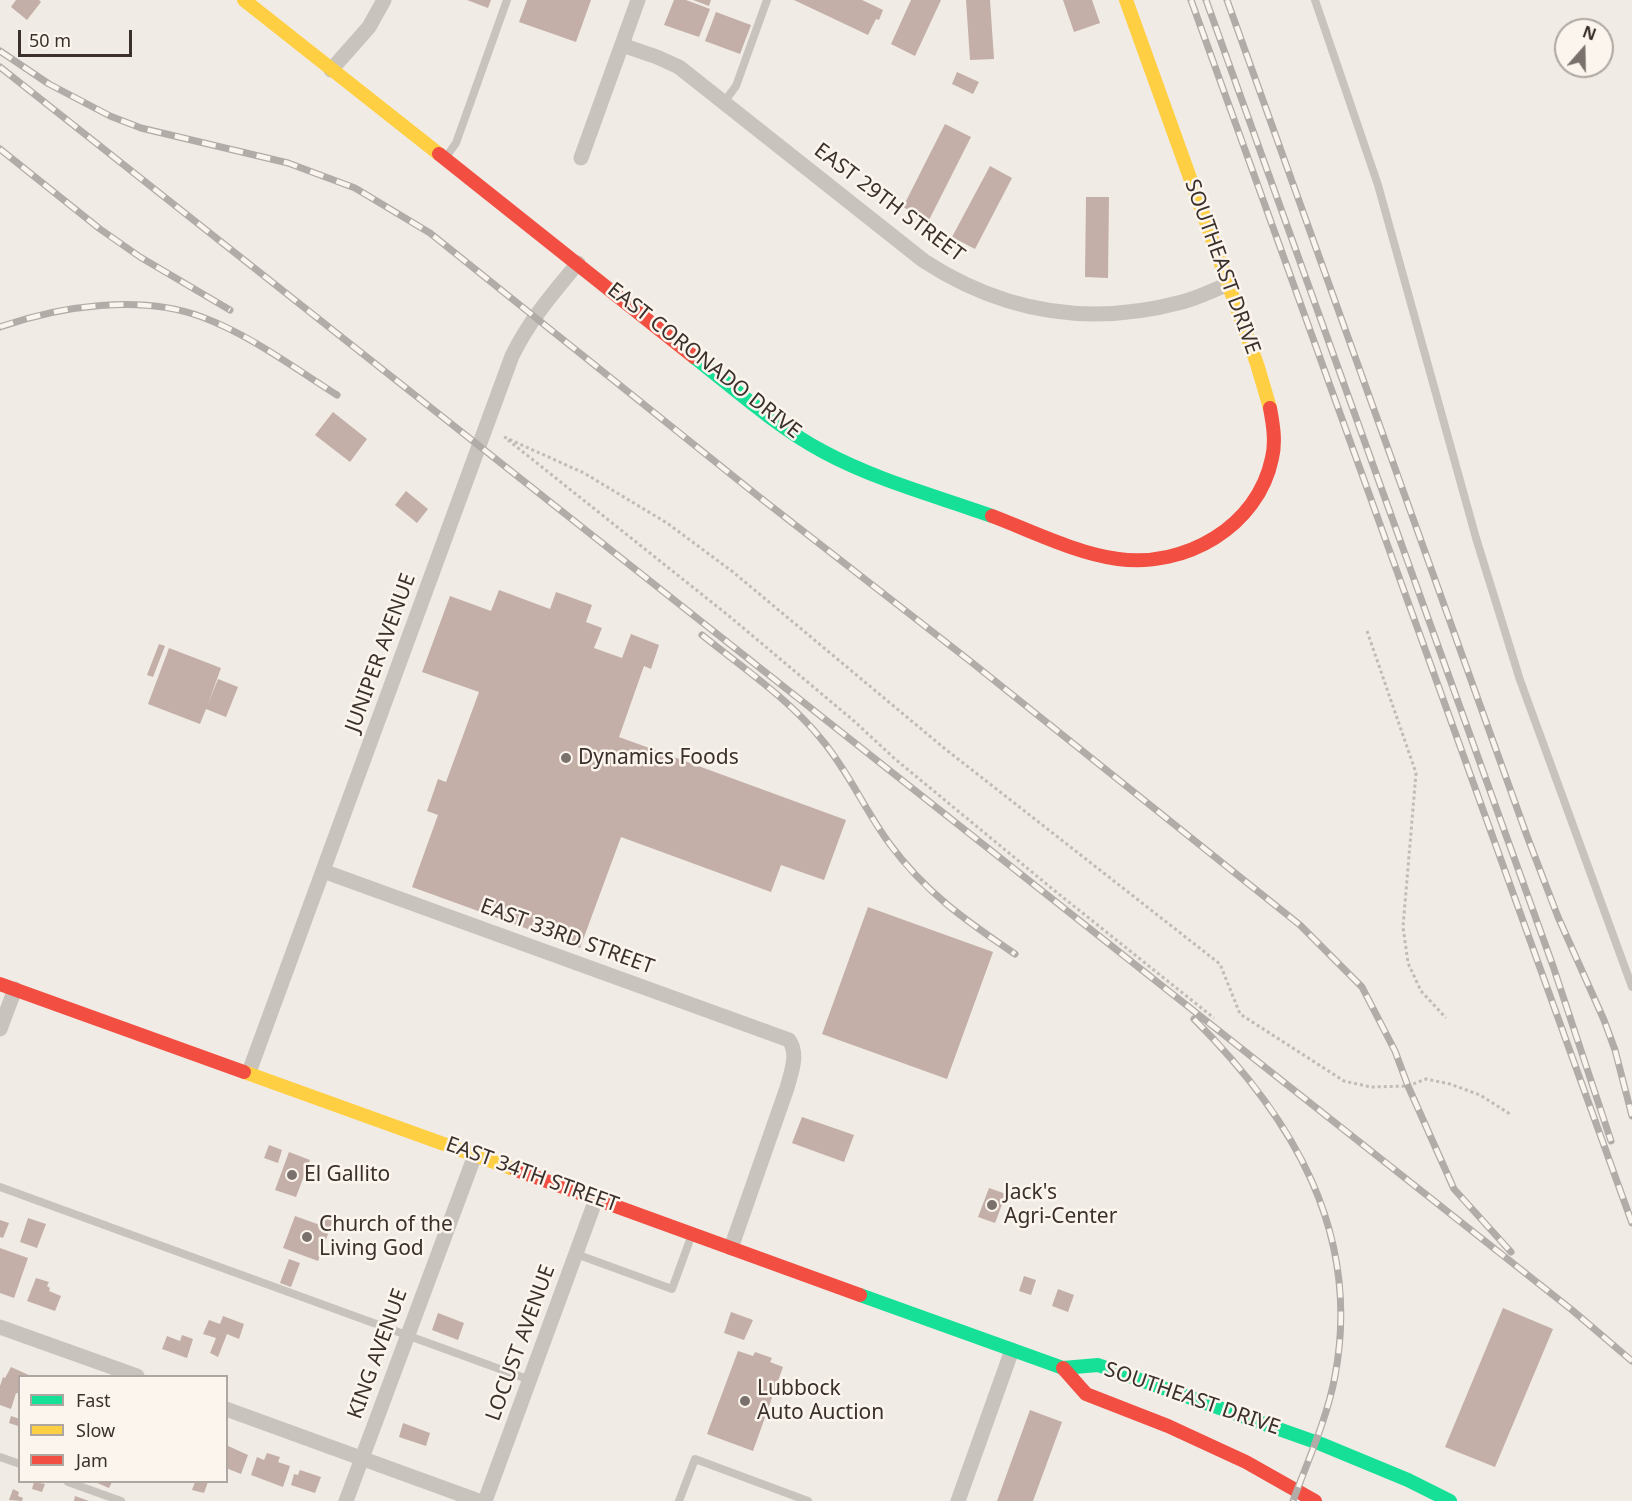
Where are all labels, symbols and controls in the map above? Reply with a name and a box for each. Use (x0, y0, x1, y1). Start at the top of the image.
scale bar (21, 18, 135, 56)
north arrow (1554, 18, 1614, 78)
text: N (1580, 20, 1599, 46)
text: 50 m (29, 28, 71, 52)
street label: EAST 29TH STREET (809, 138, 969, 268)
street label: SOUTHEAST DRIVE (1179, 176, 1265, 358)
street label: EAST CORONADO DRIVE (602, 278, 806, 444)
street label: JUNIPER AVENUE (341, 570, 421, 736)
place label: Dynamics Foods (578, 745, 739, 771)
marker: Dynamics Foods (559, 751, 573, 765)
street label: EAST 33RD STREET (477, 894, 657, 980)
street label: EAST 34TH STREET (442, 1132, 622, 1218)
place label: El Gallito (304, 1162, 390, 1188)
marker: El Gallito (285, 1168, 299, 1182)
place label: Jack's Agri-Center (1004, 1180, 1117, 1230)
marker: Jack's Agri-Center (985, 1198, 999, 1212)
place label: Church of the Living God (319, 1212, 453, 1262)
marker: Church of the Living God (300, 1230, 314, 1244)
street label: LOCUST AVENUE (481, 1262, 561, 1424)
street label: KING AVENUE (343, 1285, 413, 1423)
street label: SOUTHEAST DRIVE (1101, 1357, 1283, 1441)
legend (18, 1375, 228, 1483)
place label: Lubbock Auto Auction (757, 1376, 884, 1426)
text: Fast (76, 1388, 111, 1412)
marker: Lubbock Auto Auction (738, 1394, 752, 1408)
text: Slow (76, 1418, 115, 1442)
text: Jam (76, 1448, 108, 1472)

